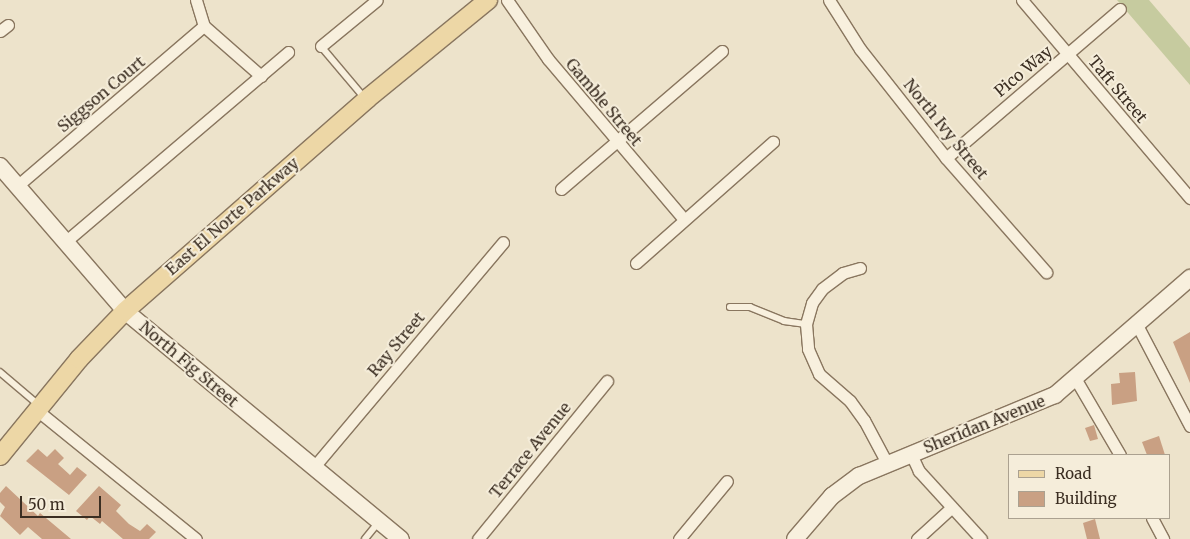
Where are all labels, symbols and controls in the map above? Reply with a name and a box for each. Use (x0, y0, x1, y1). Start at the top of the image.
street label: Pico Way (990, 41, 1056, 101)
street label: Siggson Court (53, 52, 149, 136)
street label: Taft Street (1084, 52, 1152, 126)
street label: Gamble Street (562, 54, 646, 150)
street label: North Ivy Street (900, 75, 992, 183)
street label: East El Norte Parkway (162, 153, 302, 279)
street label: Ray Street (363, 308, 429, 380)
street label: North Fig Street (136, 317, 242, 411)
street label: Sheridan Avenue (920, 391, 1048, 457)
street label: Terrace Avenue (485, 398, 575, 502)
legend (1008, 454, 1170, 519)
text: Road (1055, 464, 1091, 483)
scale bar (22, 486, 104, 518)
text: Building (1055, 489, 1117, 508)
text: 50 m (28, 495, 65, 514)

